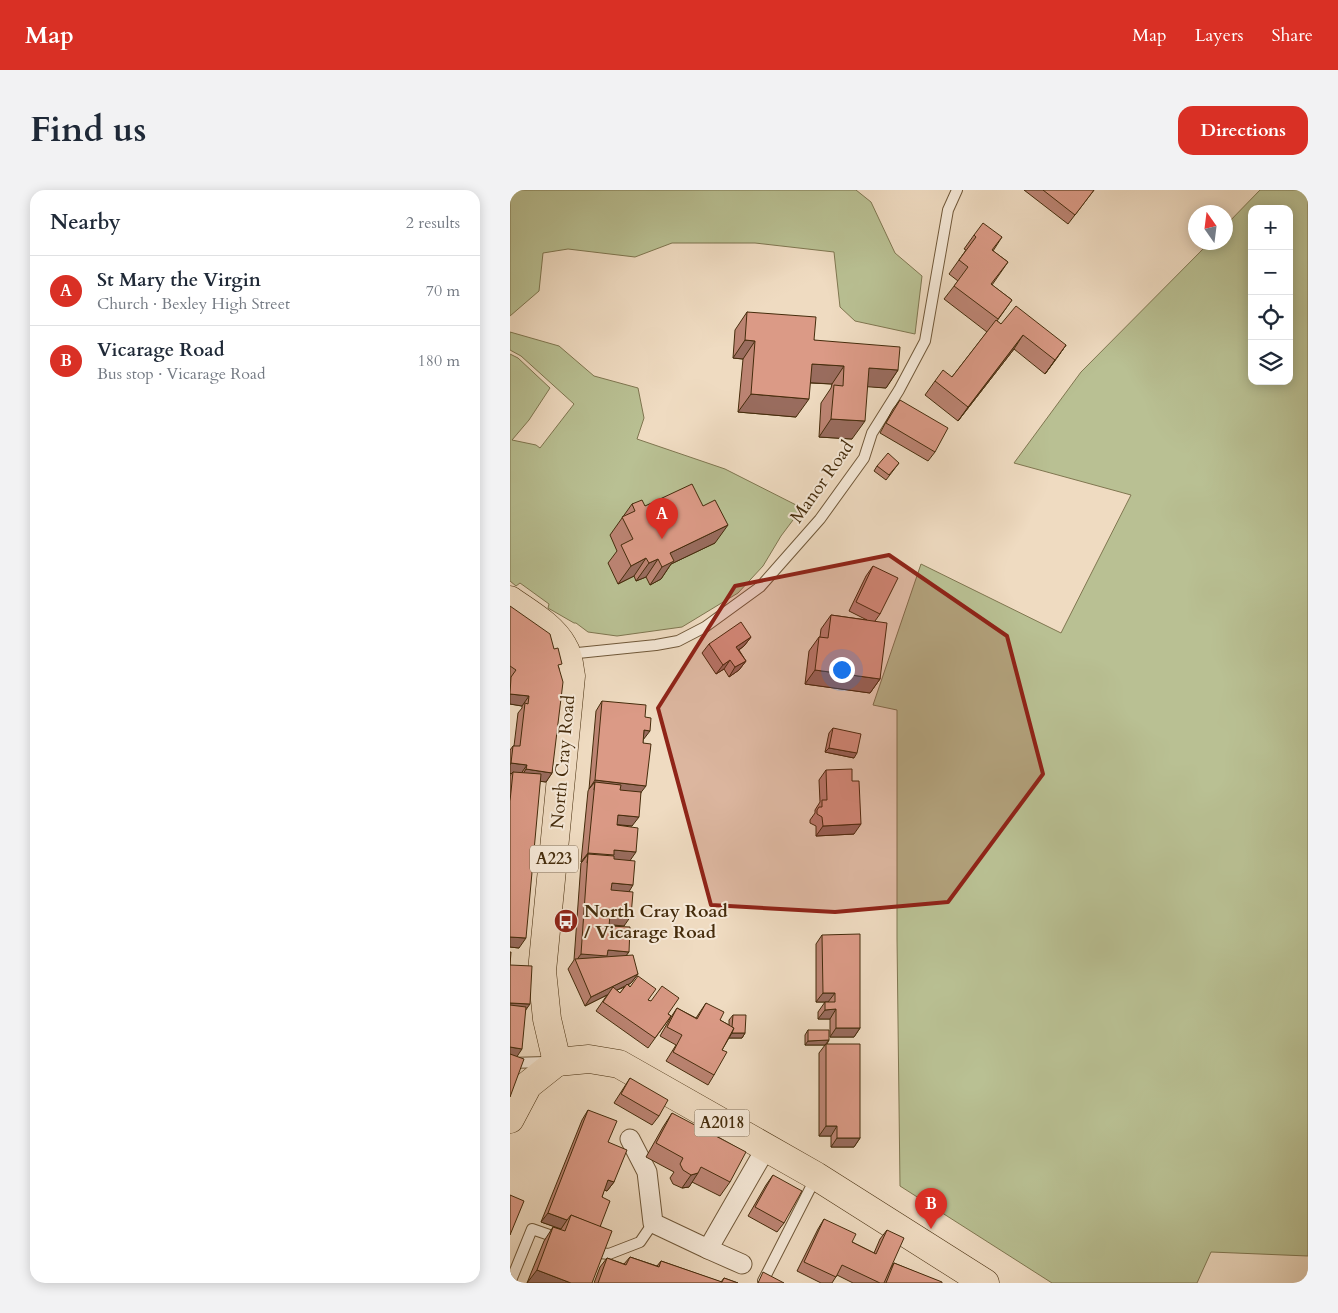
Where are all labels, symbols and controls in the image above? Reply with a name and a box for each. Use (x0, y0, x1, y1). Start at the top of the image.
text: Map (25, 19, 74, 52)
text: Map (1132, 23, 1167, 48)
text: Layers (1195, 23, 1244, 48)
text: Share (1272, 23, 1313, 48)
text: Find us (30, 106, 146, 154)
button: Directions (1178, 106, 1308, 155)
north arrow (1188, 205, 1233, 250)
map controls (1248, 205, 1293, 385)
button: + (1248, 205, 1293, 250)
text: Nearby (50, 208, 121, 237)
text: 2 results (406, 212, 460, 234)
button: − (1248, 250, 1293, 295)
text: St Mary the Virgin (97, 267, 261, 293)
text: A (60, 280, 72, 302)
text: 70 m (426, 280, 460, 302)
text: Church · Bexley High Street (97, 293, 290, 315)
button: locate (1248, 295, 1293, 340)
text: Vicarage Road (97, 337, 225, 363)
button: layers (1248, 340, 1293, 385)
text: B (60, 350, 72, 372)
text: 180 m (418, 350, 460, 372)
text: Bus stop · Vicarage Road (97, 363, 265, 385)
street label: Manor Road (784, 435, 860, 528)
pin: A (646, 498, 678, 539)
your location (829, 657, 855, 683)
street label: North Cray Road (545, 694, 581, 830)
road number: A223 (530, 846, 578, 872)
place label: North Cray Road / Vicarage Road (584, 899, 729, 945)
bus stop icon: North Cray Road / Vicarage Road (553, 908, 579, 934)
road number: A2018 (694, 1110, 750, 1136)
pin: B (915, 1188, 947, 1229)

